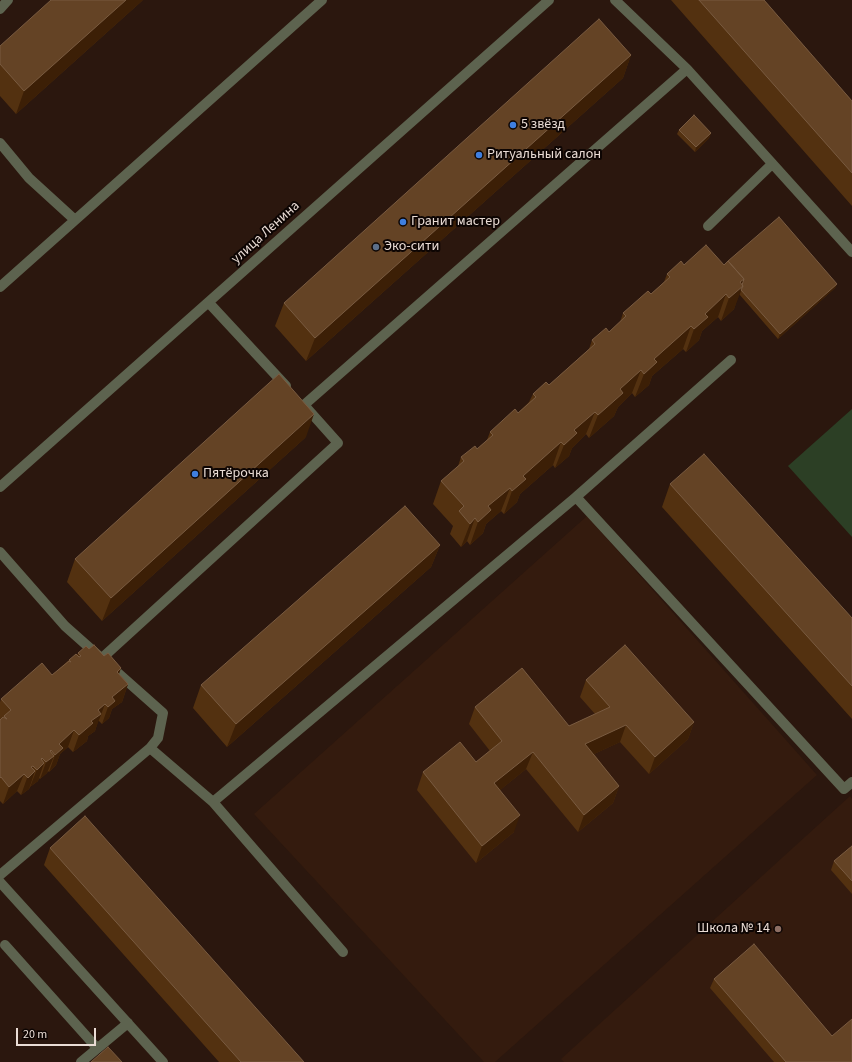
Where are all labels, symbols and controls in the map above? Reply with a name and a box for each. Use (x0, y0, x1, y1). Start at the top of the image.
place label: 5 звёзд (521, 117, 565, 133)
marker: 5 звёзд (508, 120, 518, 130)
place label: Ритуальный салон (487, 147, 601, 163)
marker: Ритуальный салон (474, 150, 484, 160)
street label: улица Ленина (228, 198, 304, 268)
place label: Гранит мастер (411, 214, 500, 230)
marker: Гранит мастер (398, 217, 408, 227)
place label: Эко-сити (384, 239, 439, 255)
marker: Эко-сити (371, 242, 381, 252)
place label: Пятёрочка (203, 466, 269, 482)
marker: Пятёрочка (190, 469, 200, 479)
place label: Школа № 14 (697, 921, 770, 937)
marker: Школа № 14 (773, 924, 783, 934)
scale bar (18, 1020, 98, 1046)
text: 20 m (23, 1026, 47, 1043)

